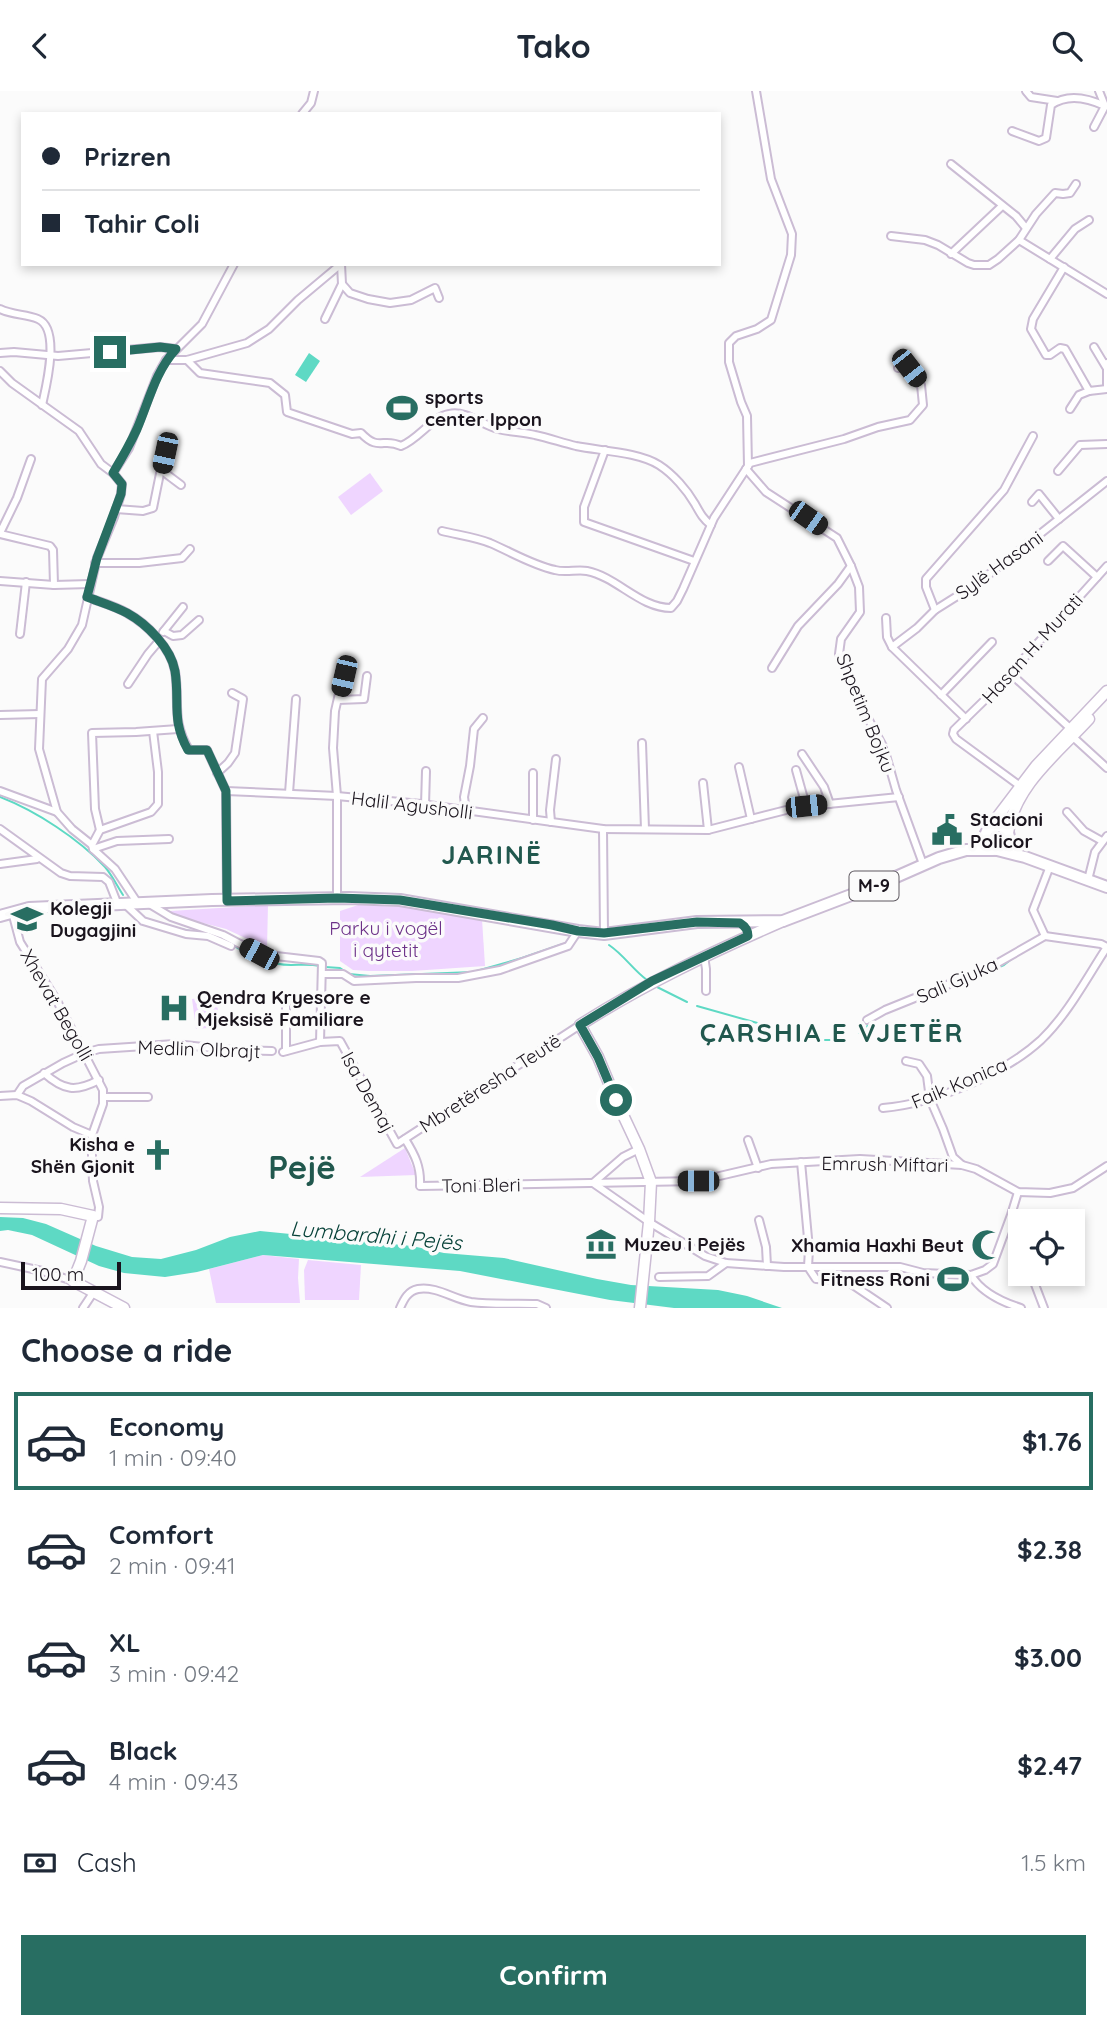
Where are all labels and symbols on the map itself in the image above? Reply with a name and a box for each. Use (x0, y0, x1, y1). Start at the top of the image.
route end (94, 336, 126, 368)
car (888, 345, 931, 391)
place label: sports center Ippon (425, 385, 542, 431)
sports icon: sports center Ippon (385, 391, 419, 425)
car (151, 430, 180, 476)
car (785, 497, 832, 539)
street label: Sylë Hasani (951, 525, 1047, 605)
street label: Hasan H. Murati (976, 588, 1088, 708)
street label: Shpetim Bojku (831, 650, 901, 776)
car (330, 653, 359, 699)
street label: Halil Agusholli (350, 786, 474, 824)
car (785, 793, 828, 819)
place label: Stacioni Policor (970, 807, 1043, 853)
public building icon: Stacioni Policor (930, 813, 964, 847)
district label: JARINË (441, 838, 543, 871)
road number: M-9 (850, 871, 898, 901)
place label: Kolegji Dugagjini (50, 896, 136, 942)
school or university icon: Kolegji Dugagjini (10, 902, 44, 936)
park label: Parku i vogël i qytetit (329, 916, 443, 962)
car (236, 935, 283, 973)
street label: Xhevat Begolli (15, 945, 99, 1065)
street label: Sali Gjuka (913, 951, 1001, 1009)
place label: Qendra Kryesore e Mjeksisë Familiare (197, 985, 371, 1031)
hospital icon: Qendra Kryesore e Mjeksisë Familiare (157, 991, 191, 1025)
district label: ÇARSHIA E VJETËR (700, 1016, 964, 1049)
street label: Mbretëresha Teutë (415, 1028, 565, 1138)
street label: Medlin Olbrajt (137, 1035, 261, 1063)
street label: Isa Demaj (336, 1047, 400, 1137)
street label: Faik Konica (908, 1052, 1010, 1114)
route start (600, 1084, 632, 1116)
place label: Kisha e Shën Gjonit (31, 1132, 135, 1178)
church icon: Kisha e Shën Gjonit (141, 1138, 175, 1172)
district label: Pejë (268, 1146, 336, 1187)
street label: Emrush Miftari (821, 1151, 949, 1177)
car (678, 1171, 720, 1192)
street label: Toni Bleri (441, 1172, 521, 1198)
water label: Lumbardhi i Pejës (289, 1215, 464, 1256)
museum icon: Muzeu i Pejës (584, 1227, 618, 1261)
mosque icon: Xhamia Haxhi Beut (970, 1228, 1004, 1262)
place label: Muzeu i Pejës (624, 1232, 745, 1256)
place label: Xhamia Haxhi Beut (791, 1233, 964, 1257)
scale bar (21, 1259, 121, 1291)
sports icon: Fitness Roni (936, 1262, 970, 1296)
place label: Fitness Roni (820, 1267, 930, 1291)

